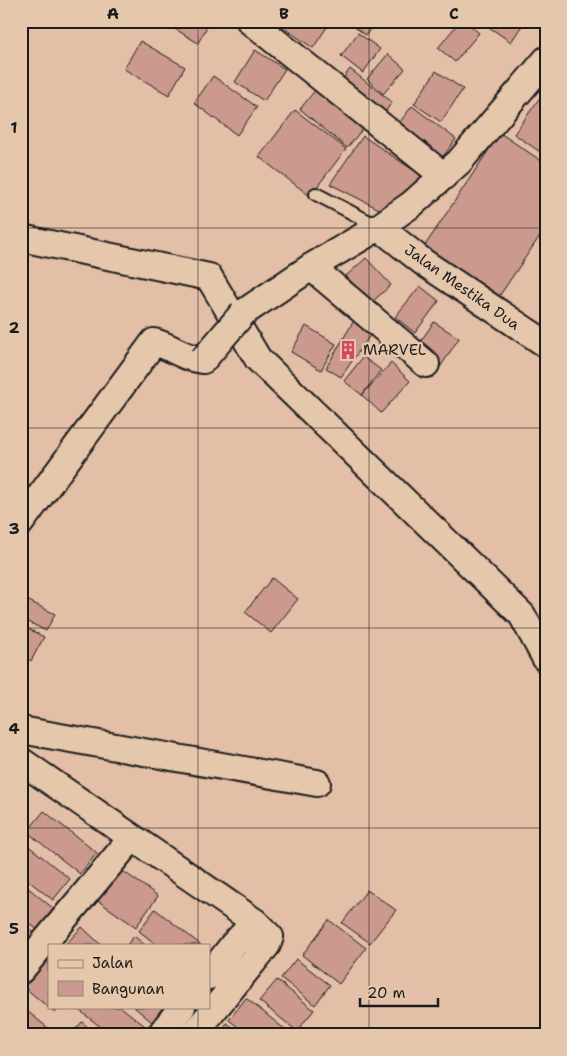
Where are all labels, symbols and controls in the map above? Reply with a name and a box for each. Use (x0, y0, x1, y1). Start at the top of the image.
text: A (107, 3, 119, 24)
text: B (279, 3, 289, 24)
text: C (449, 3, 459, 24)
text: 1 (10, 117, 18, 138)
street label: Jalan Mestika Dua (400, 240, 524, 335)
text: 2 (8, 317, 20, 338)
building icon: MARVEL (337, 339, 359, 361)
place label: MARVEL (363, 340, 426, 360)
text: 3 (8, 518, 20, 539)
text: 4 (8, 718, 20, 739)
text: 5 (9, 918, 19, 939)
legend (48, 944, 210, 1008)
text: Jalan (92, 953, 133, 973)
scale bar (360, 976, 437, 1008)
text: Bangunan (92, 979, 164, 999)
text: 20 m (367, 983, 406, 1003)

